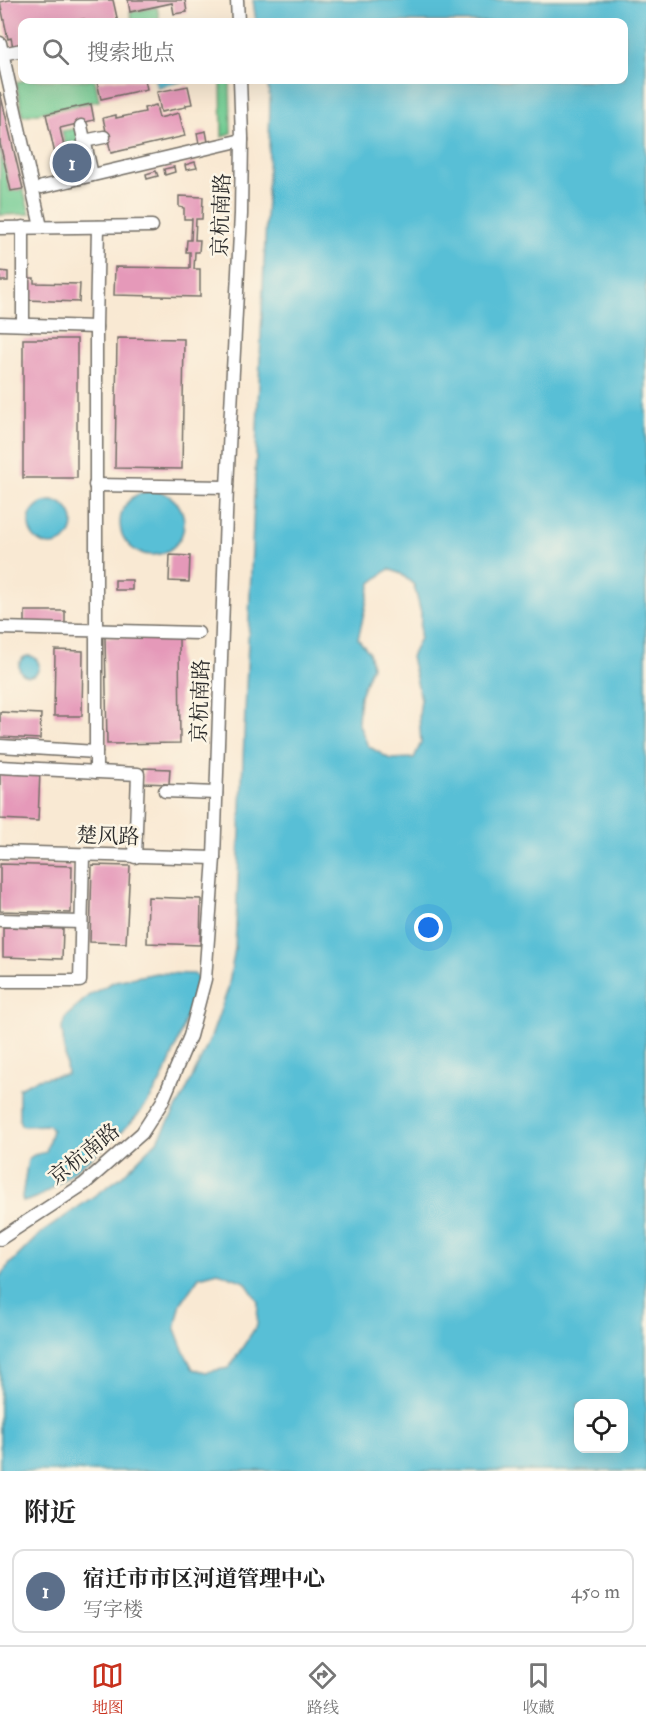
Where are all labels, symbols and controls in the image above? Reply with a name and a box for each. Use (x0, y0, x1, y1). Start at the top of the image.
search box (18, 18, 628, 84)
icon: search (39, 35, 72, 68)
text: 搜索地点 (87, 39, 175, 67)
pin: 1 (52, 140, 92, 186)
street label: 京杭南路 (207, 173, 236, 257)
street label: 京杭南路 (186, 659, 215, 743)
street label: 楚风路 (76, 822, 140, 851)
your location (414, 913, 443, 942)
street label: 京杭南路 (43, 1117, 125, 1191)
map controls (574, 1399, 628, 1453)
button: locate (574, 1399, 628, 1453)
text: 附近 (24, 1497, 76, 1529)
text: 宿迁市市区河道管理中心 (83, 1565, 325, 1593)
text: 1 (42, 1579, 49, 1604)
text: 450 m (571, 1579, 620, 1604)
text: 写字楼 (83, 1597, 143, 1622)
tab: 地图 (91, 1659, 124, 1718)
tab: 路线 (306, 1659, 339, 1718)
tab: 收藏 (522, 1659, 555, 1718)

